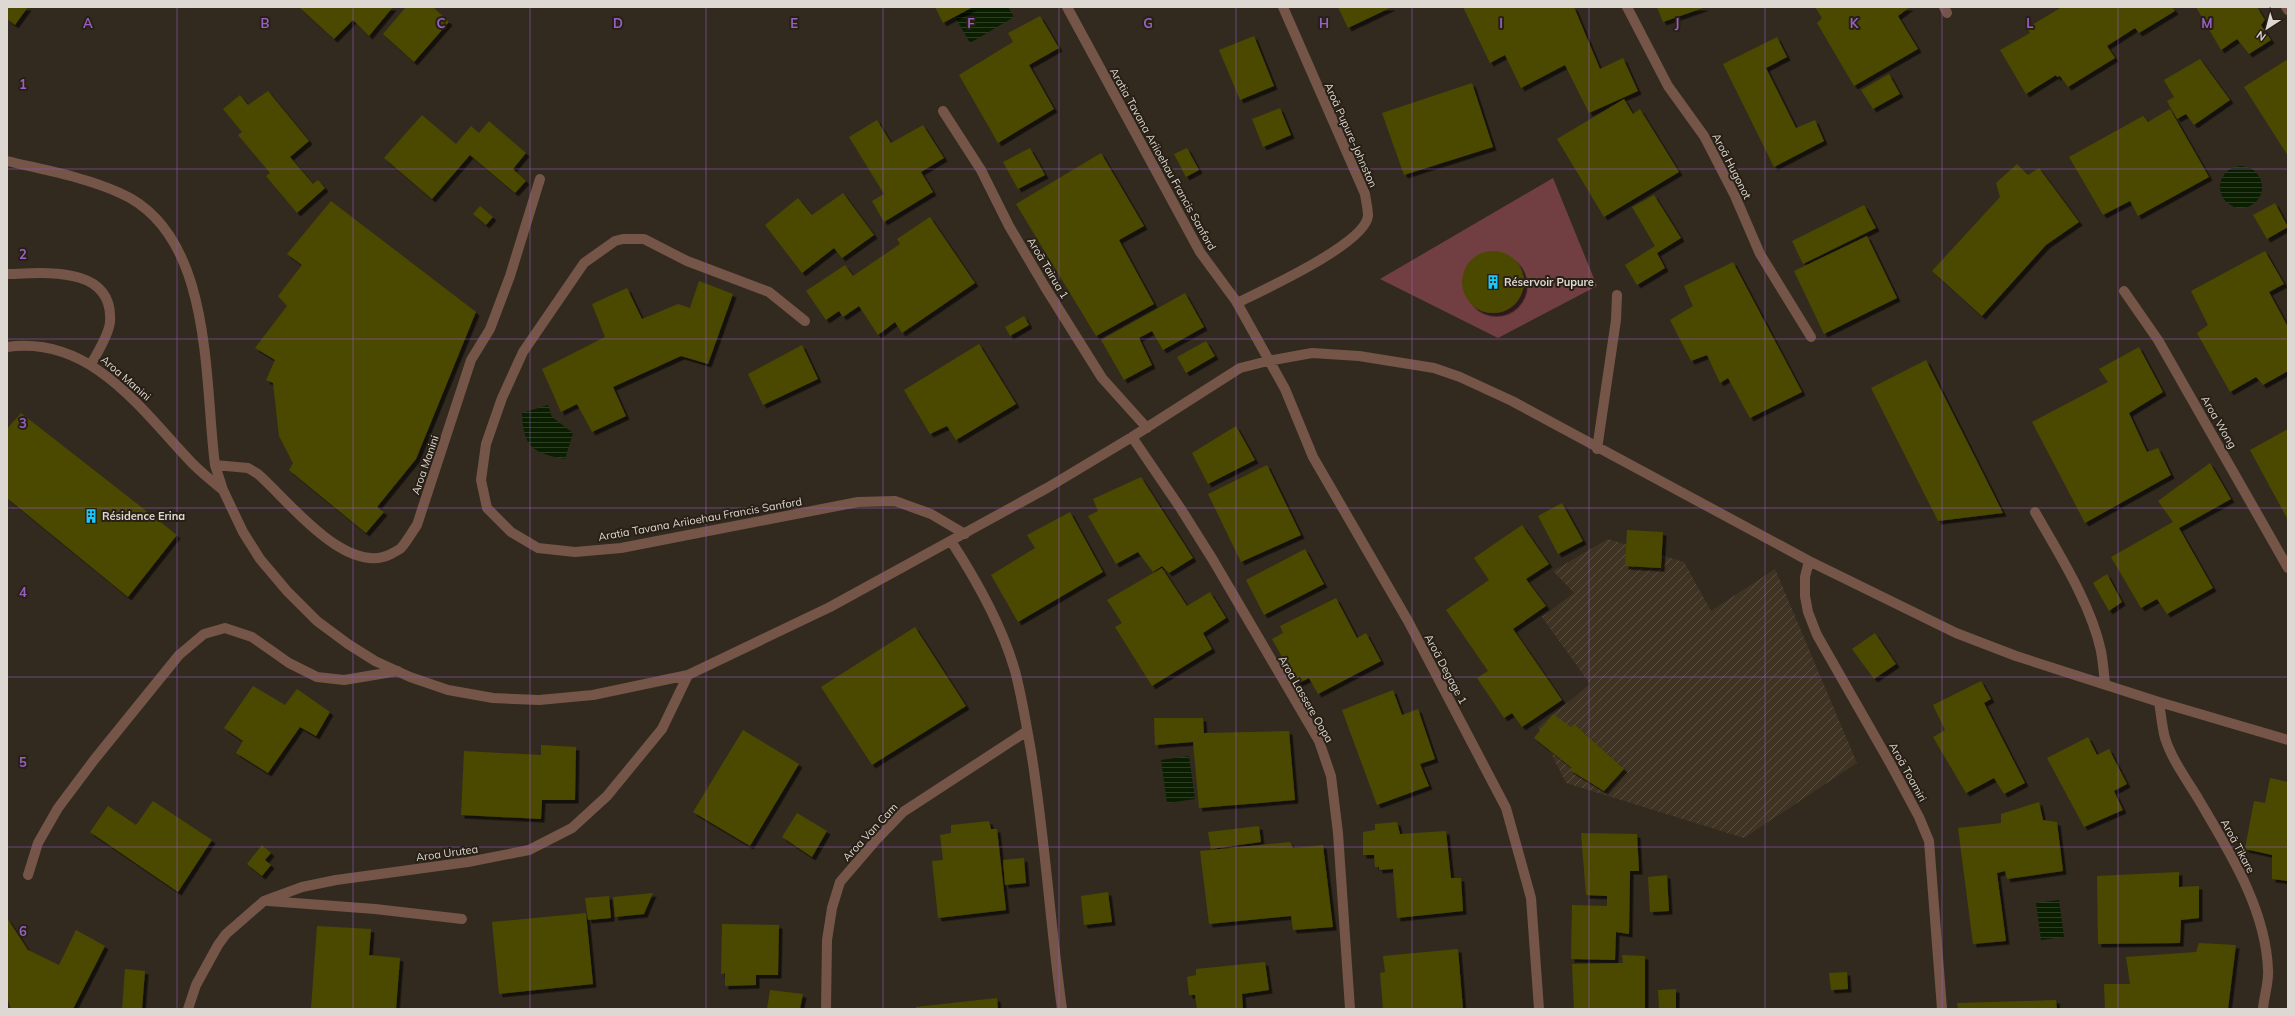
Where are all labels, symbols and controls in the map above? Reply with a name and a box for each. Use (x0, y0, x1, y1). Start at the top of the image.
north arrow (2247, 8, 2287, 48)
text: A (83, 15, 93, 31)
text: B (261, 15, 270, 31)
text: C (437, 15, 446, 31)
text: D (613, 15, 623, 31)
text: E (790, 15, 798, 31)
text: F (967, 15, 975, 31)
text: G (1143, 15, 1153, 31)
text: H (1319, 15, 1329, 31)
text: I (1499, 15, 1503, 31)
text: J (1675, 15, 1679, 31)
text: K (1850, 15, 1860, 31)
text: L (2026, 15, 2034, 31)
text: M (2201, 15, 2213, 31)
text: N (2254, 28, 2269, 44)
street label: Aratia Tavana Ariioehau Francis Sanford (1107, 65, 1219, 253)
text: 1 (19, 76, 27, 92)
street label: Aroā Pupure-Johnston (1322, 80, 1380, 190)
street label: Aroā Hugonot (1709, 131, 1755, 201)
street label: Aroā Tairua 1 (1024, 235, 1072, 301)
text: 2 (19, 246, 27, 262)
building icon: Réservoir Pupure (1485, 274, 1501, 290)
place label: Réservoir Pupure (1504, 275, 1594, 289)
street label: Aroa Manini (98, 352, 154, 404)
street label: Aroa Wong (2198, 393, 2240, 451)
text: 3 (19, 415, 27, 431)
street label: Aroa Manini (408, 433, 442, 497)
street label: Aratia Tavana Ariioehau Francis Sanford (597, 494, 803, 544)
building icon: Résidence Erina (83, 508, 99, 524)
place label: Résidence Erina (102, 509, 185, 523)
text: 4 (19, 584, 27, 600)
street label: Aroā Degage 1 (1422, 632, 1470, 706)
street label: Aroa Lassere Oopa (1275, 653, 1337, 745)
street label: Aroā Toamiri (1886, 740, 1930, 804)
text: 5 (19, 754, 27, 770)
street label: Aroa Van Cam (840, 800, 900, 864)
street label: Aroā Tikare (2218, 817, 2258, 875)
street label: Aroa Urutea (415, 842, 479, 864)
text: 6 (19, 923, 27, 939)

